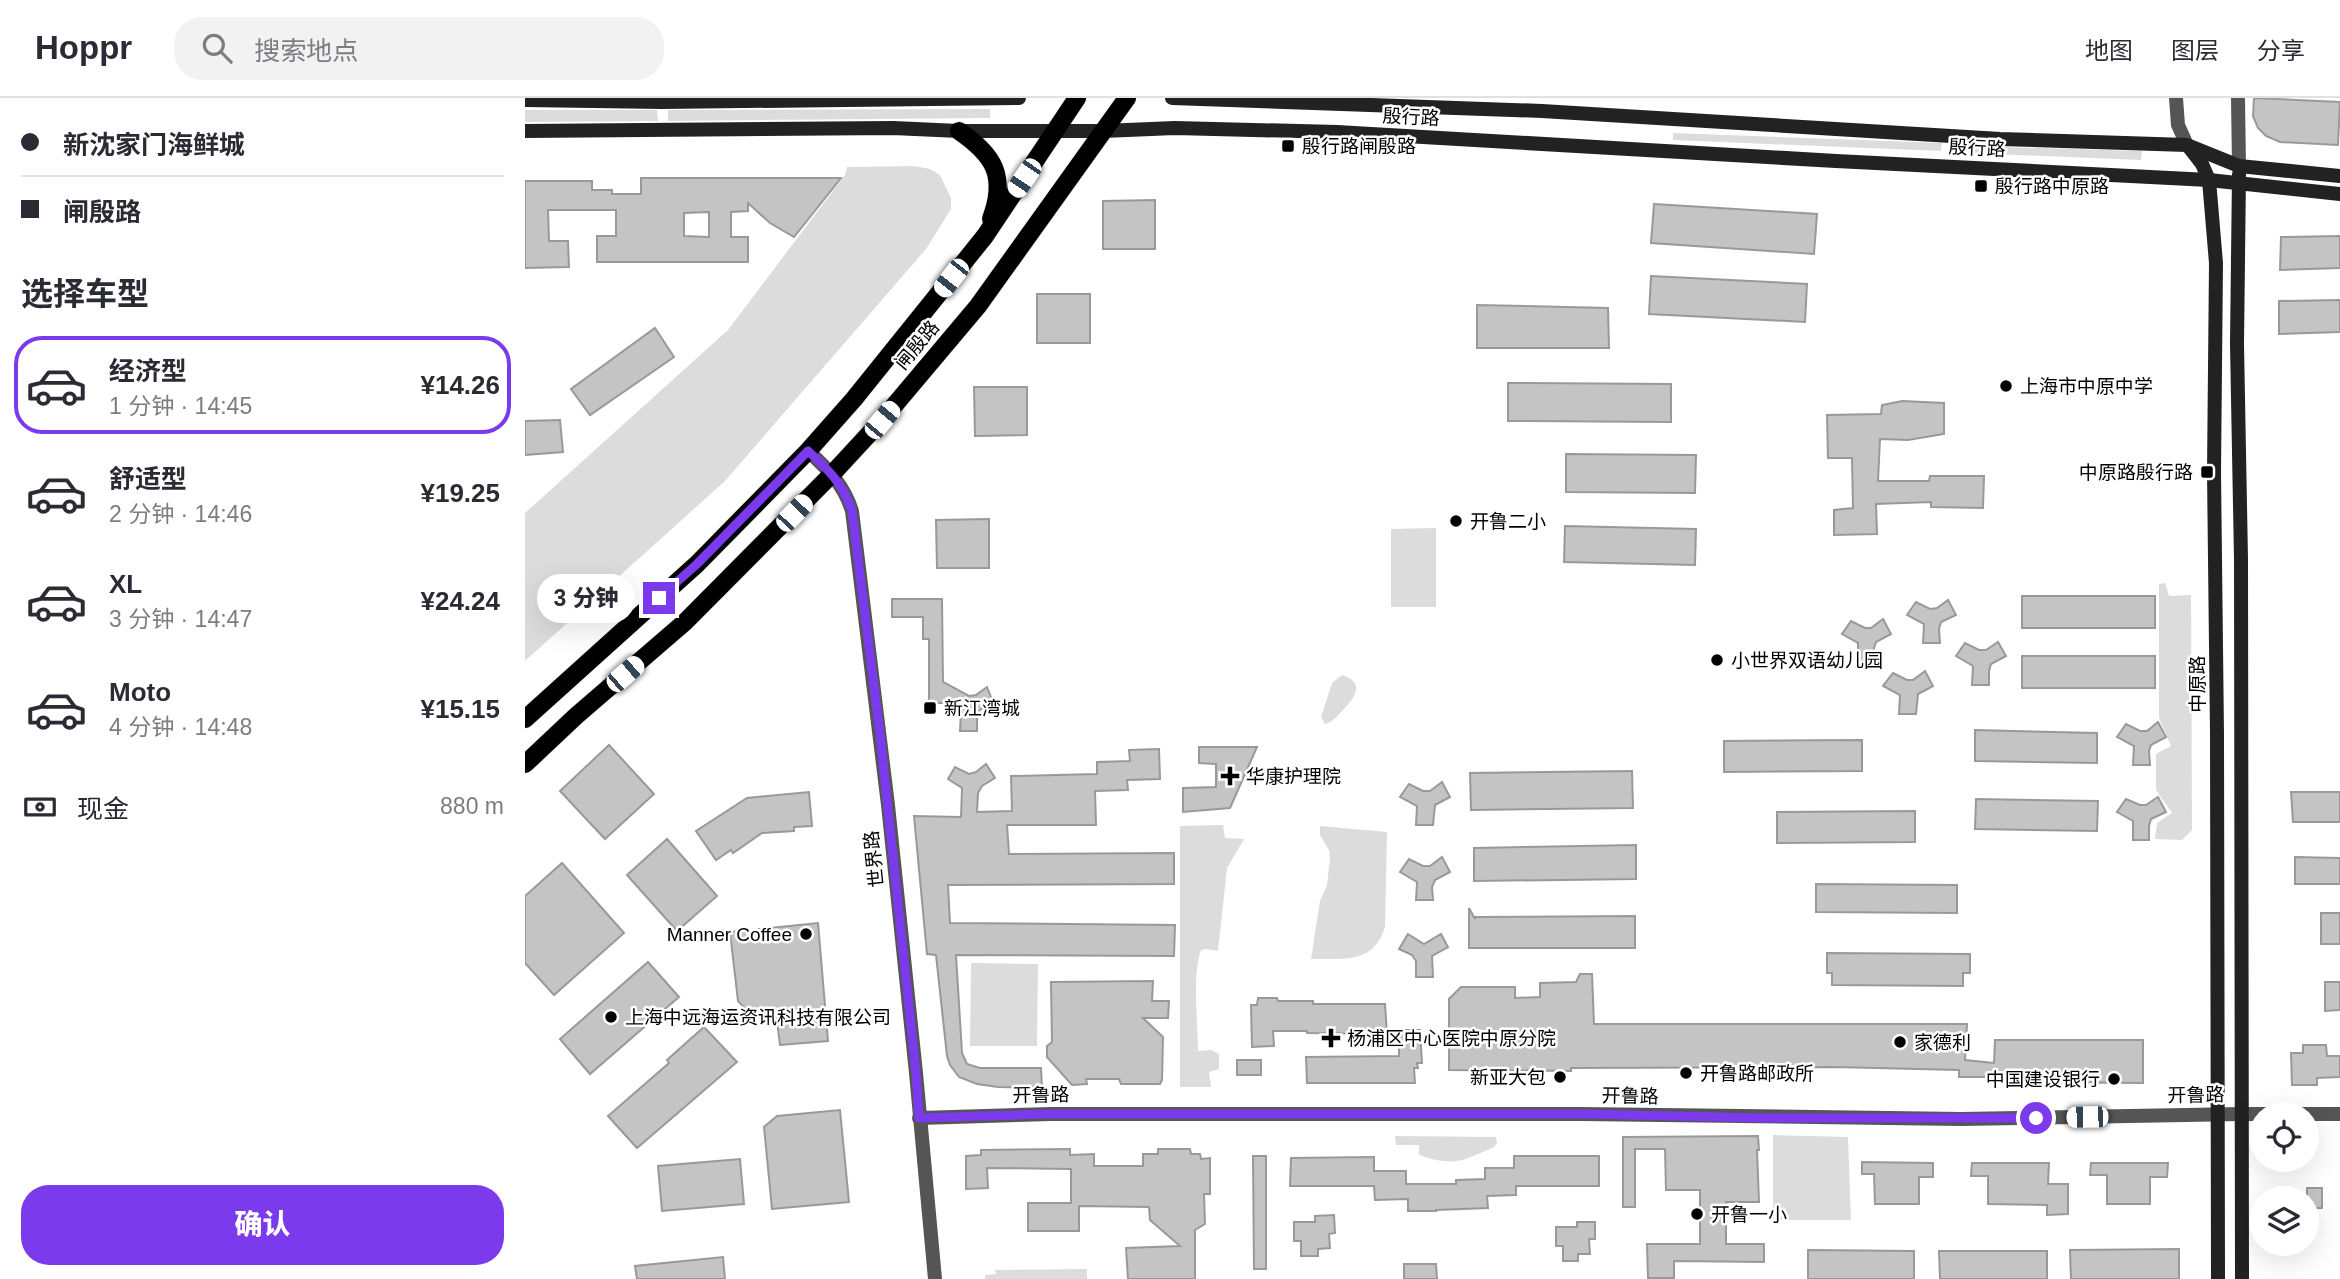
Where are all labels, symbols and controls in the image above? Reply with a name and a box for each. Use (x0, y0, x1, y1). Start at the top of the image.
search box (174, 17, 664, 80)
text: Hoppr (35, 29, 132, 66)
icon: search (198, 29, 236, 67)
text: 搜索地点 (254, 36, 358, 66)
text: 地图 (2085, 37, 2133, 64)
text: 图层 (2171, 37, 2219, 64)
text: 分享 (2257, 37, 2305, 64)
street label: 殷行路 (1382, 105, 1440, 129)
text: 新沈家门海鲜城 (63, 130, 245, 160)
place label: 殷行路闸殷路 (1302, 136, 1416, 157)
street label: 殷行路 (1948, 136, 2006, 160)
marker: 殷行路闸殷路 (1280, 138, 1296, 154)
car (1004, 155, 1045, 201)
place label: 殷行路中原路 (1995, 176, 2109, 197)
marker: 殷行路中原路 (1973, 178, 1989, 194)
text: 闸殷路 (63, 197, 141, 227)
car (930, 255, 973, 301)
text: 选择车型 (21, 276, 149, 312)
street label: 闸殷路 (891, 316, 943, 374)
icon: car (25, 354, 88, 417)
text: 经济型 (109, 356, 187, 386)
text: ¥14.26 (420, 370, 500, 400)
place label: 上海市中原中学 (2020, 376, 2153, 397)
marker: 上海市中原中学 (1998, 378, 2014, 394)
text: 1 分钟 · 14:45 (109, 393, 252, 419)
car (861, 397, 904, 443)
icon: car (25, 462, 88, 525)
place label: 中原路殷行路 (2079, 462, 2193, 483)
text: 舒适型 (109, 464, 187, 494)
marker: 中原路殷行路 (2199, 464, 2215, 480)
text: ¥19.25 (420, 478, 500, 508)
car (772, 491, 817, 535)
text: 2 分钟 · 14:46 (109, 501, 252, 527)
place label: 开鲁二小 (1470, 511, 1546, 532)
marker: 开鲁二小 (1448, 513, 1464, 529)
text: XL (109, 569, 142, 599)
icon: car (25, 570, 88, 633)
callout: 3 分钟 (536, 574, 635, 622)
route end (643, 582, 675, 614)
text: 3 分钟 (553, 585, 619, 611)
text: ¥24.24 (420, 586, 500, 616)
text: 3 分钟 · 14:47 (109, 606, 252, 632)
place label: 小世界双语幼儿园 (1731, 650, 1883, 671)
car (603, 652, 648, 696)
marker: 小世界双语幼儿园 (1709, 652, 1725, 668)
street label: 中原路 (2187, 655, 2208, 713)
text: Moto (109, 677, 171, 707)
icon: car (25, 678, 88, 741)
text: ¥15.15 (420, 694, 500, 724)
place label: 新江湾城 (944, 698, 1020, 719)
marker: 新江湾城 (922, 700, 938, 716)
text: 4 分钟 · 14:48 (109, 714, 252, 740)
marker: 华康护理院 (1220, 766, 1240, 786)
place label: 华康护理院 (1246, 766, 1341, 787)
icon: cash (21, 788, 59, 826)
text: 880 m (440, 793, 504, 819)
text: 现金 (77, 794, 129, 824)
street label: 世界路 (861, 830, 887, 888)
place label: Manner Coffee (667, 924, 792, 945)
marker: Manner Coffee (798, 926, 814, 942)
place label: 上海中远海运资讯科技有限公司 (625, 1007, 891, 1028)
marker: 上海中远海运资讯科技有限公司 (603, 1009, 619, 1025)
marker: 杨浦区中心医院中原分院 (1321, 1028, 1341, 1048)
place label: 杨浦区中心医院中原分院 (1347, 1028, 1556, 1049)
place label: 家德利 (1914, 1032, 1971, 1053)
marker: 家德利 (1892, 1034, 1908, 1050)
place label: 开鲁路邮政所 (1700, 1063, 1814, 1084)
marker: 开鲁路邮政所 (1678, 1065, 1694, 1081)
place label: 新亚大包 (1470, 1067, 1546, 1088)
marker: 新亚大包 (1552, 1069, 1568, 1085)
place label: 中国建设银行 (1986, 1069, 2100, 1090)
marker: 中国建设银行 (2106, 1071, 2122, 1087)
street label: 开鲁路 (1012, 1084, 1070, 1106)
street label: 开鲁路 (2167, 1084, 2225, 1106)
street label: 开鲁路 (1601, 1085, 1659, 1107)
route start (2020, 1102, 2052, 1134)
map controls (2249, 1102, 2319, 1256)
button: locate (2249, 1102, 2319, 1172)
car (2066, 1106, 2109, 1128)
button: 确认 (21, 1185, 504, 1265)
button: layers (2249, 1186, 2319, 1256)
place label: 开鲁一小 (1711, 1204, 1787, 1225)
marker: 开鲁一小 (1689, 1206, 1705, 1222)

